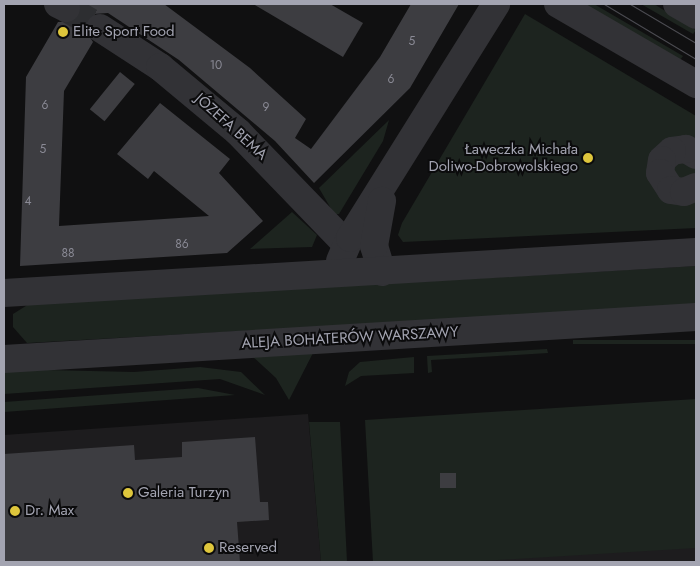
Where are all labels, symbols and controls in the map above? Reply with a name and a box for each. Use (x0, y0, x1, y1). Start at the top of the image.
place label: Elite Sport Food (73, 23, 175, 41)
marker: Elite Sport Food (57, 26, 69, 38)
house number: 5 (409, 35, 415, 49)
house number: 10 (210, 59, 222, 73)
house number: 6 (388, 73, 394, 87)
street label: JÓZEFA BEMA (191, 90, 271, 164)
house number: 6 (42, 99, 48, 113)
house number: 9 (263, 101, 269, 115)
place label: Ławeczka Michała Doliwo-Dobrowolskiego (428, 140, 578, 175)
house number: 5 (40, 143, 46, 157)
marker: Ławeczka Michała Doliwo-Dobrowolskiego (582, 152, 594, 164)
house number: 4 (25, 195, 31, 209)
house number: 86 (175, 238, 189, 252)
house number: 88 (61, 247, 75, 261)
street label: ALEJA BOHATERÓW WARSZAWY (241, 323, 459, 353)
place label: Galeria Turzyn (138, 484, 230, 502)
marker: Galeria Turzyn (122, 487, 134, 499)
place label: Dr. Max (25, 502, 74, 520)
marker: Dr. Max (9, 505, 21, 517)
place label: Reserved (219, 539, 277, 557)
marker: Reserved (203, 542, 215, 554)

